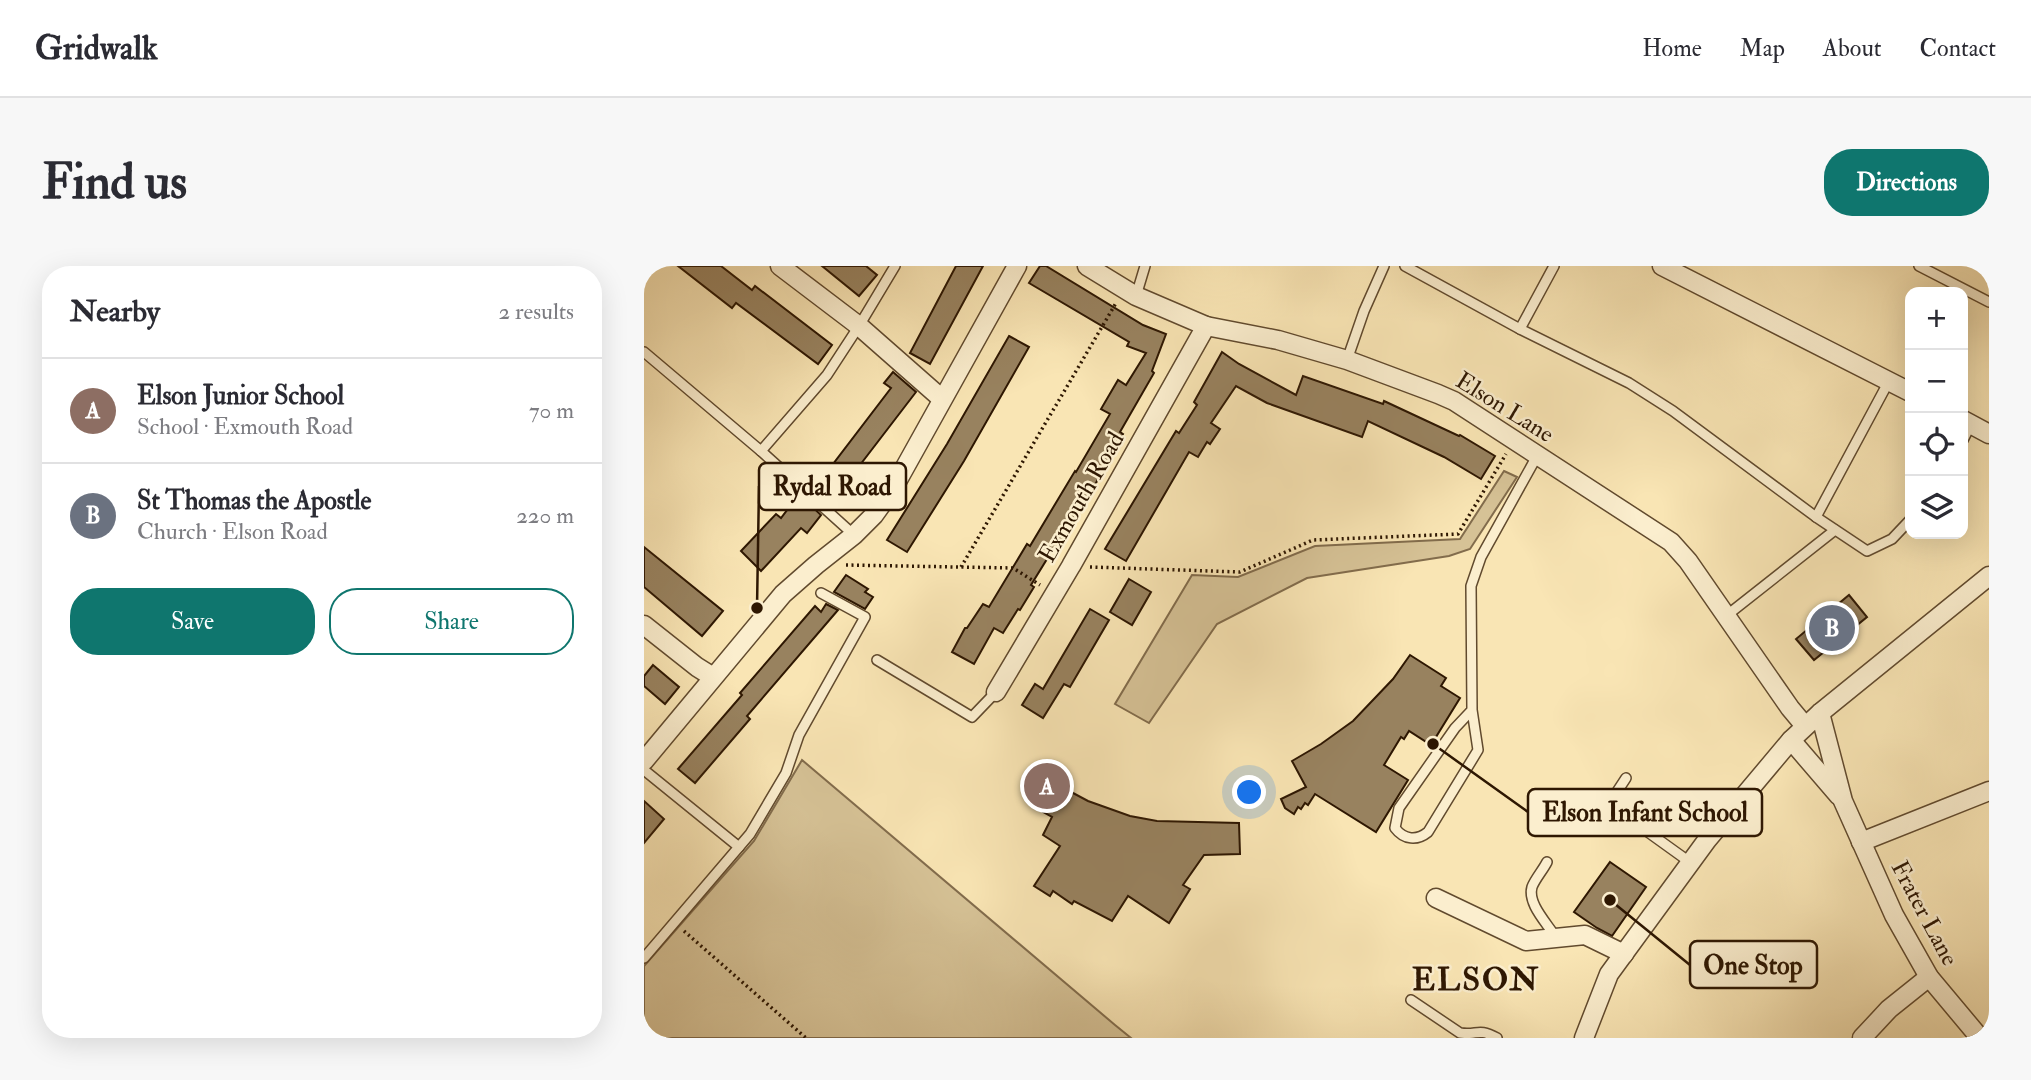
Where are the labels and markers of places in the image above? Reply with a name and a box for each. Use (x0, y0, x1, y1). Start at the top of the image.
callout: Rydal Road (759, 463, 906, 510)
pin: B (1809, 602, 1855, 654)
pin: A (1024, 760, 1070, 812)
callout: Elson Infant School (1528, 789, 1762, 836)
callout: One Stop (1690, 941, 1817, 988)

